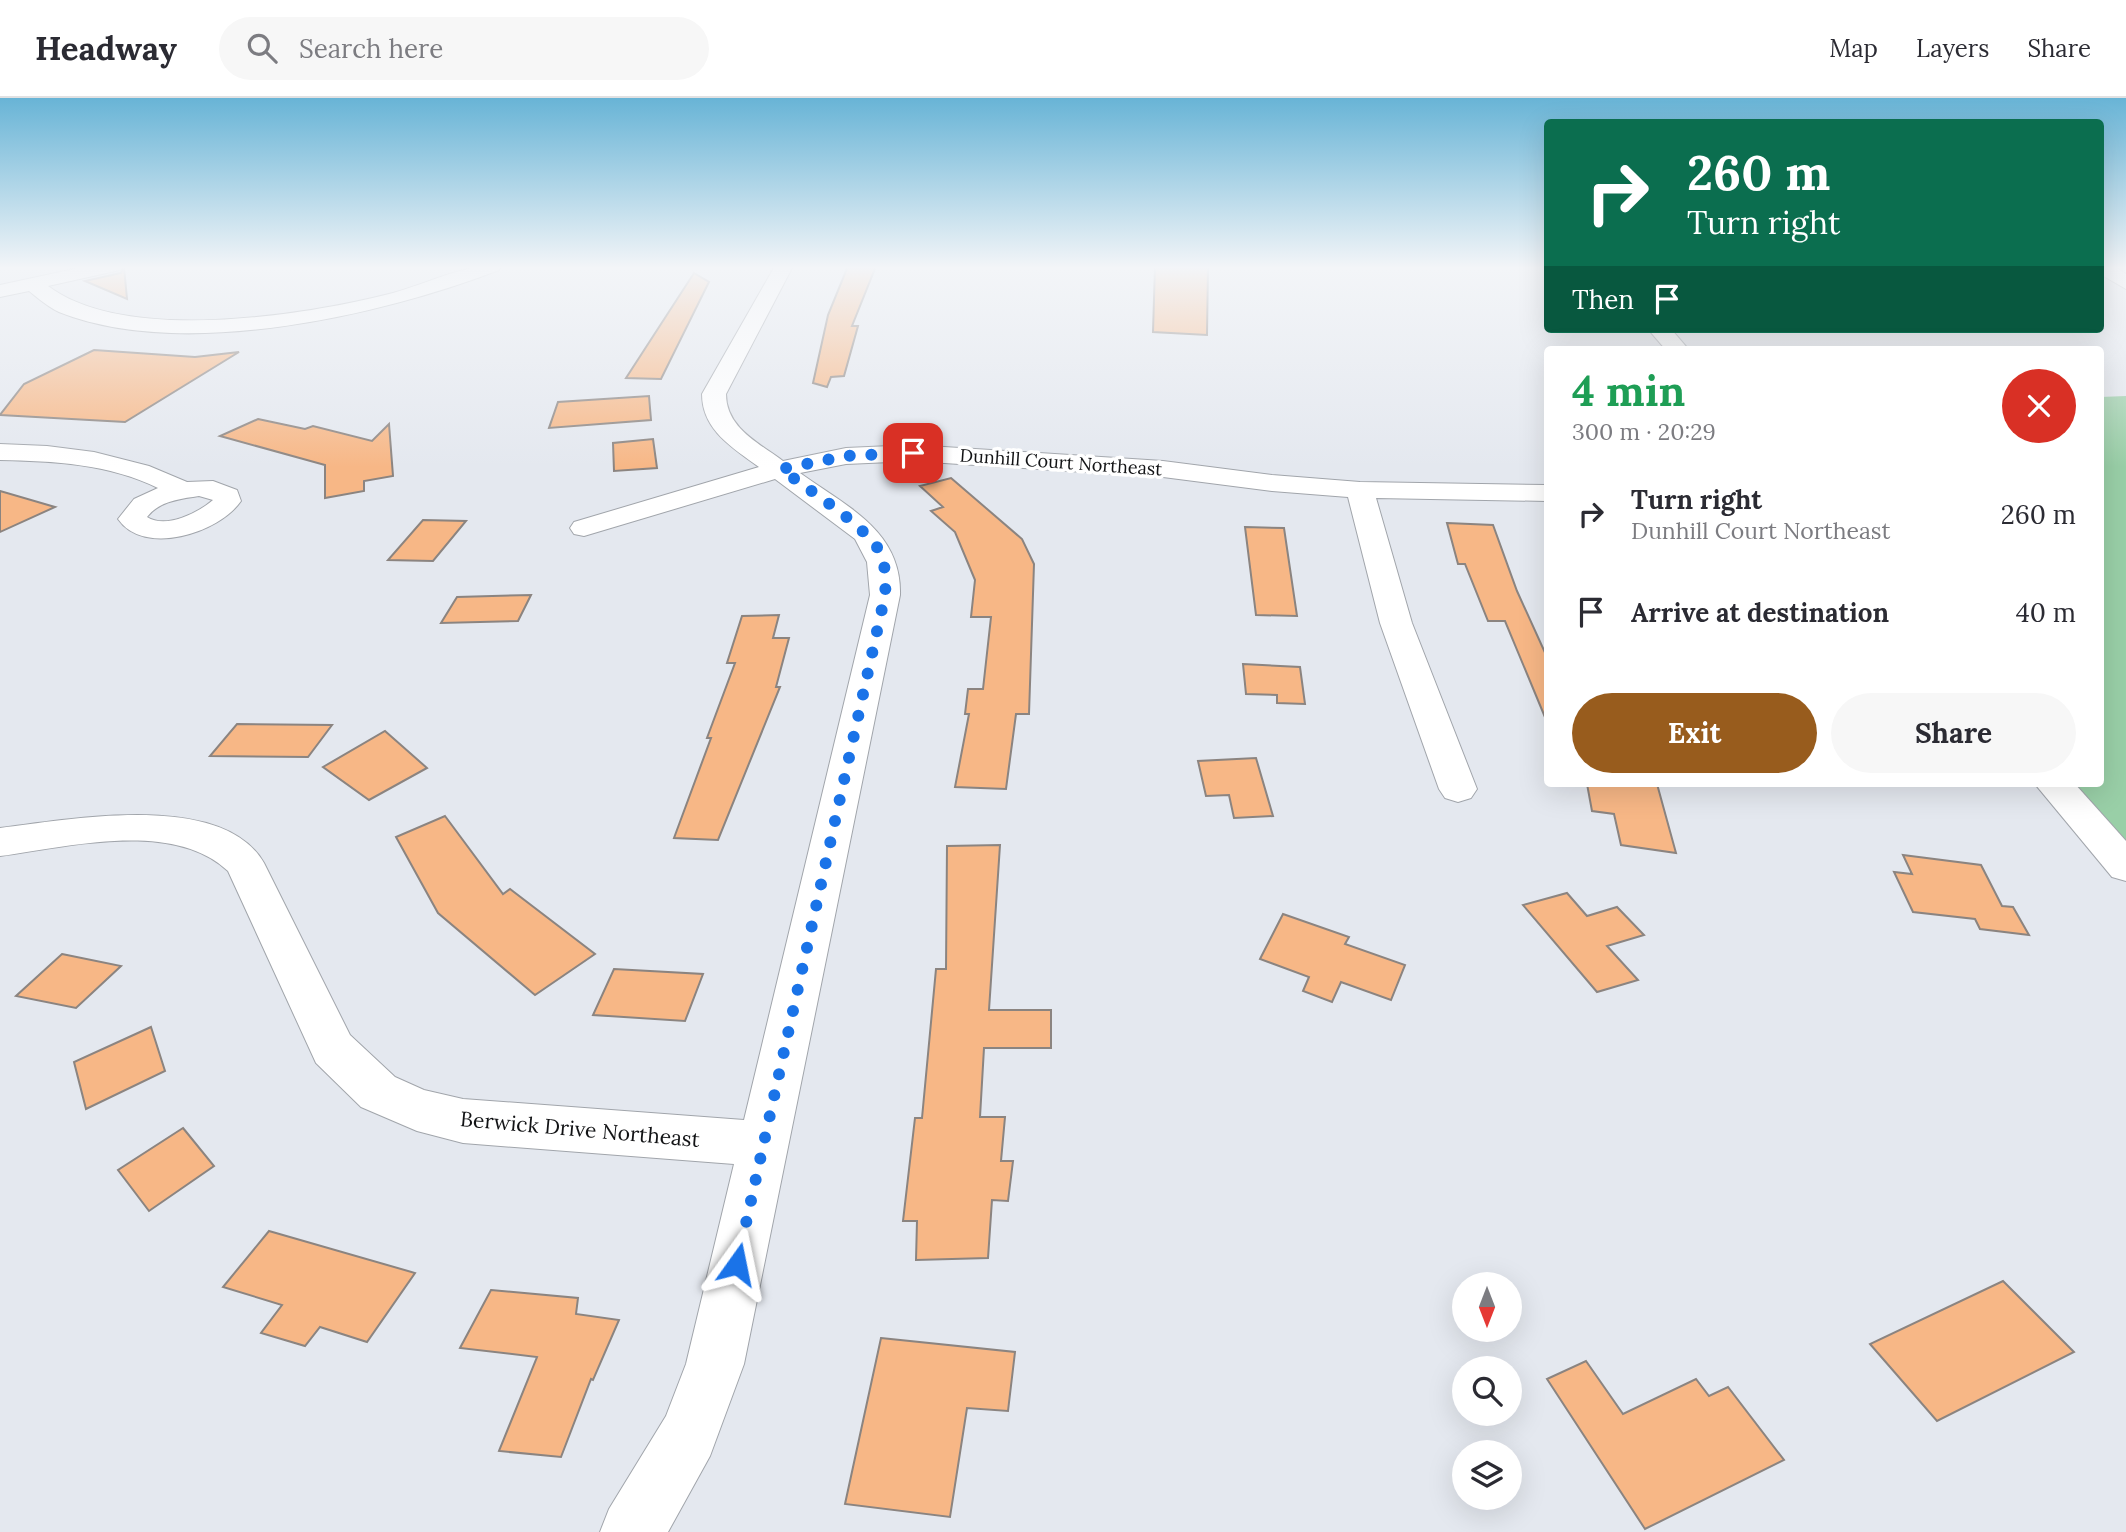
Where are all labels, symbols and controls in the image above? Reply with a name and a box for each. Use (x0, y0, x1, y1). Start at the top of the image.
search box (219, 17, 709, 80)
text: Headway (35, 27, 177, 69)
icon: search (243, 29, 281, 67)
text: Search here (299, 32, 443, 65)
text: Map (1829, 33, 1878, 64)
text: Layers (1916, 33, 1989, 64)
text: Share (2027, 33, 2091, 64)
text: 260 m (1687, 141, 1830, 203)
icon: right (1572, 147, 1663, 238)
text: Turn right (1687, 202, 1840, 243)
icon: arrive (1648, 280, 1686, 318)
text: Then (1572, 283, 1634, 316)
text: 4 min (1572, 364, 1685, 418)
button: close (2002, 369, 2076, 443)
text: 300 m · 20:29 (1572, 417, 1716, 446)
pin (883, 423, 943, 483)
icon: arrive (894, 434, 932, 472)
street label: Dunhill Court Northeast (959, 443, 1163, 481)
text: Turn right (1631, 483, 1762, 516)
icon: right (1572, 495, 1610, 533)
text: 260 m (2001, 498, 2076, 531)
text: Dunhill Court Northeast (1631, 516, 1890, 545)
icon: arrive (1572, 593, 1610, 631)
text: Arrive at destination (1631, 596, 1889, 629)
text: 40 m (2016, 596, 2076, 629)
button: Exit (1572, 693, 1817, 773)
button: Share (1831, 693, 2076, 773)
street label: Berwick Drive Northeast (459, 1105, 702, 1153)
position arrow (700, 1227, 774, 1301)
north arrow (1452, 1272, 1522, 1342)
map controls (1452, 1272, 1522, 1510)
button: search (1452, 1356, 1522, 1426)
button: layers (1452, 1440, 1522, 1510)

